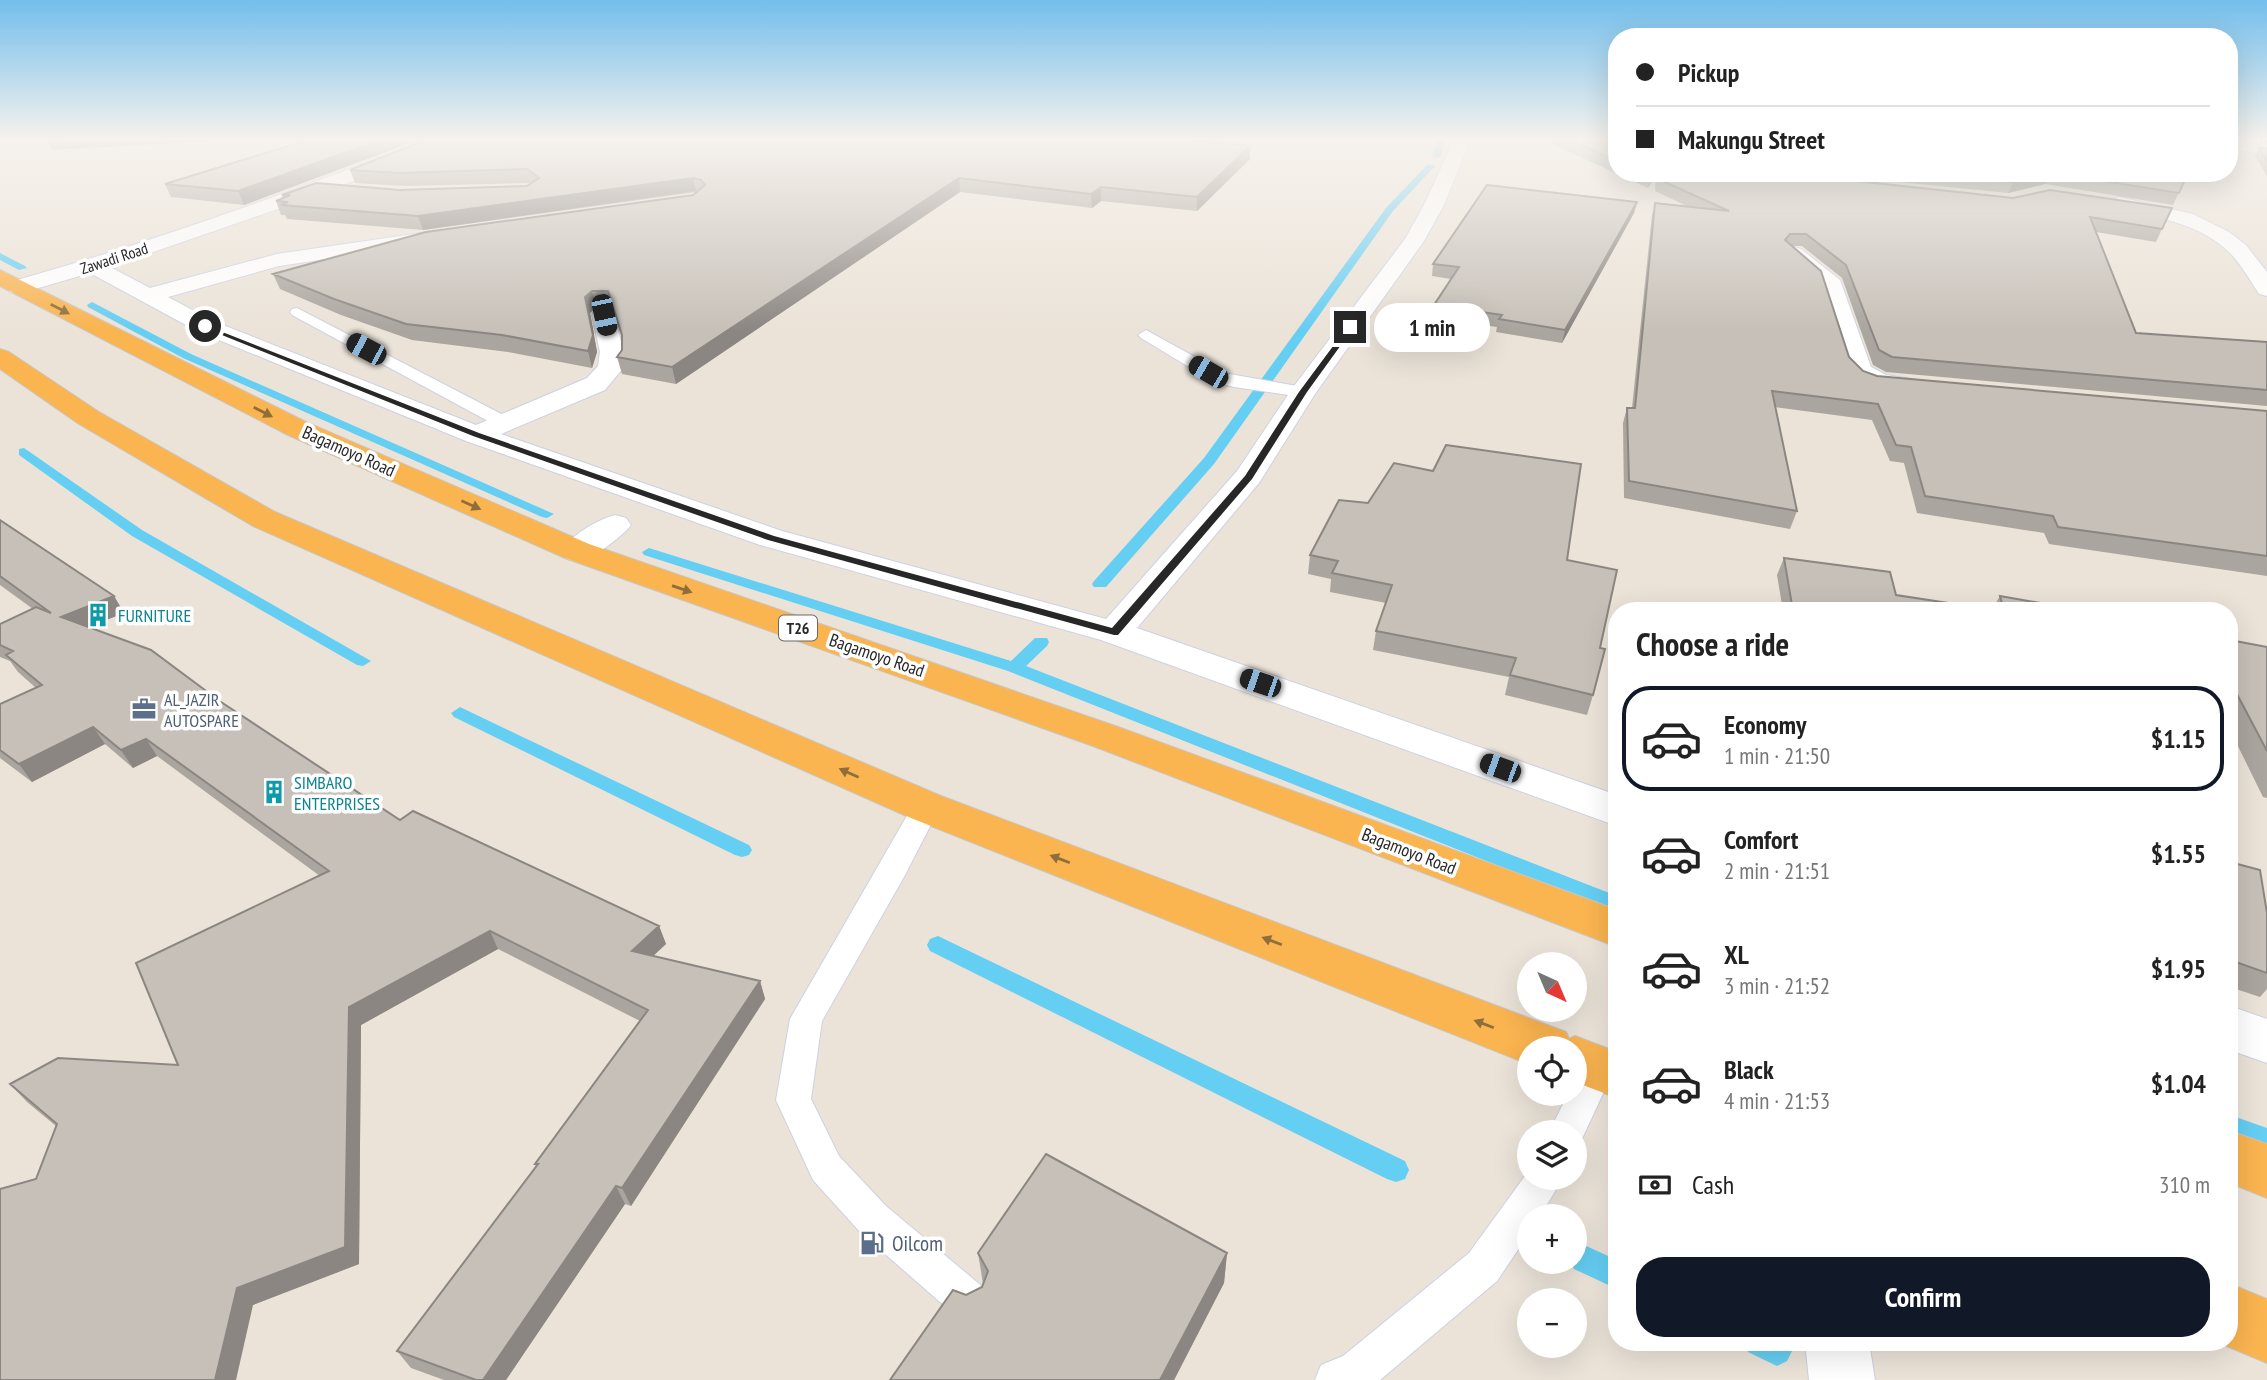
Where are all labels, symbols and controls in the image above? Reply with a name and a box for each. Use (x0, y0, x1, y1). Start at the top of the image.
text: Pickup (1678, 56, 1739, 89)
text: Makungu Street (1678, 123, 1825, 156)
street label: Zawadi Road (78, 238, 150, 278)
car (590, 292, 619, 338)
callout: 1 min (1374, 302, 1490, 352)
one-way arrow (50, 304, 70, 315)
route start (189, 310, 221, 342)
route end (1334, 311, 1366, 343)
text: 1 min (1409, 313, 1455, 342)
car (343, 330, 390, 368)
car (1185, 352, 1232, 392)
one-way arrow (253, 406, 273, 417)
street label: Bagamoyo Road (299, 420, 399, 482)
one-way arrow (461, 499, 481, 511)
one-way arrow (672, 584, 693, 595)
building icon: FURNITURE (84, 601, 112, 629)
place label: FURNITURE (118, 604, 191, 627)
road number: T26 (779, 615, 817, 640)
text: Choose a ride (1636, 623, 1789, 665)
street label: Bagamoyo Road (826, 628, 928, 682)
car (1237, 666, 1284, 700)
place label: AL_JAZIR AUTOSPARE (164, 688, 239, 732)
office icon: AL_JAZIR AUTOSPARE (130, 695, 158, 723)
icon: car (1640, 707, 1703, 770)
text: Economy (1724, 708, 1806, 741)
text: $1.15 (2151, 722, 2206, 755)
text: 1 min · 21:50 (1724, 741, 1830, 770)
car (1477, 751, 1524, 785)
one-way arrow (839, 767, 859, 779)
place label: SIMBARO ENTERPRISES (294, 771, 380, 815)
building icon: SIMBARO ENTERPRISES (260, 778, 288, 806)
icon: car (1640, 822, 1703, 885)
street label: Bagamoyo Road (1359, 823, 1459, 879)
text: Comfort (1724, 823, 1798, 856)
text: $1.55 (2151, 837, 2206, 870)
one-way arrow (1049, 853, 1070, 864)
text: 2 min · 21:51 (1724, 856, 1830, 885)
one-way arrow (1261, 936, 1282, 947)
icon: car (1640, 937, 1703, 1000)
text: XL (1724, 938, 1749, 971)
north arrow (1517, 952, 1587, 1022)
map controls (1517, 952, 1587, 1358)
text: $1.95 (2151, 952, 2206, 985)
text: 3 min · 21:52 (1724, 971, 1830, 1000)
one-way arrow (1473, 1018, 1494, 1029)
button: locate (1517, 1036, 1587, 1106)
icon: car (1640, 1052, 1703, 1115)
text: Black (1724, 1053, 1774, 1086)
text: $1.04 (2151, 1067, 2206, 1100)
text: 4 min · 21:53 (1724, 1086, 1830, 1115)
button: layers (1517, 1120, 1587, 1190)
icon: cash (1636, 1166, 1674, 1204)
text: Cash (1692, 1168, 1734, 1201)
text: 310 m (2159, 1170, 2210, 1199)
button: + (1517, 1204, 1587, 1274)
fuel station icon: Oilcom (858, 1229, 886, 1257)
place label: Oilcom (892, 1230, 943, 1257)
button: Confirm (1636, 1257, 2210, 1337)
button: − (1517, 1288, 1587, 1358)

